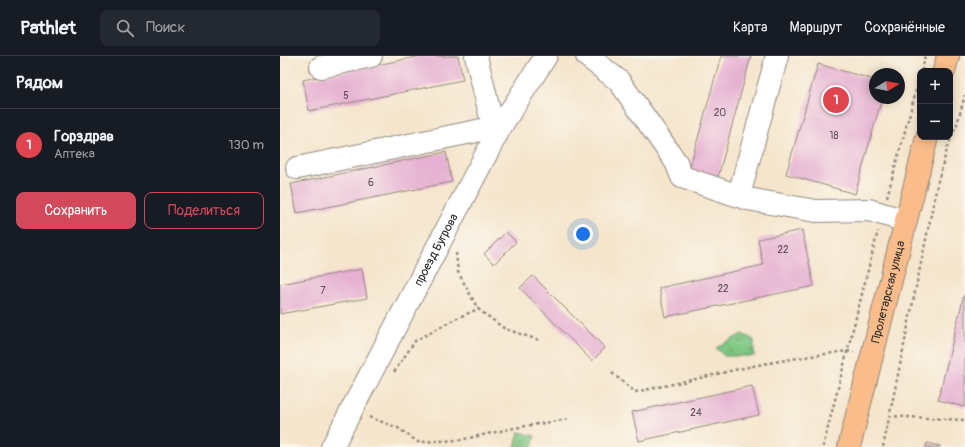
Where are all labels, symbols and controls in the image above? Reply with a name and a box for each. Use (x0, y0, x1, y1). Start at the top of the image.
search box (100, 10, 380, 46)
text: Pathlet (20, 16, 76, 40)
icon: search (114, 17, 136, 39)
text: Поиск (146, 18, 185, 37)
text: Карта (733, 19, 768, 36)
text: Маршрут (790, 19, 842, 36)
text: Сохранённые (864, 19, 945, 36)
north arrow (869, 68, 905, 104)
map controls (917, 68, 953, 140)
button: + (917, 68, 953, 104)
text: Рядом (16, 72, 63, 93)
pin: 1 (823, 85, 849, 115)
house number: 5 (343, 90, 349, 102)
button: − (917, 104, 953, 140)
house number: 20 (714, 107, 726, 119)
text: Горздрав (54, 127, 114, 146)
house number: 18 (830, 130, 838, 142)
text: 1 (26, 137, 32, 153)
text: 130 m (228, 137, 264, 153)
text: Аптека (54, 146, 95, 162)
house number: 6 (368, 177, 374, 189)
button: Сохранить (16, 192, 136, 229)
button: Поделиться (144, 192, 264, 229)
street label: проезд Бугрова (411, 211, 461, 288)
your location (573, 224, 593, 244)
street label: Пролетарская улица (868, 239, 908, 345)
house number: 22 (777, 244, 789, 256)
house number: 22 (717, 283, 729, 295)
house number: 7 (320, 285, 326, 297)
house number: 24 (690, 407, 702, 419)

